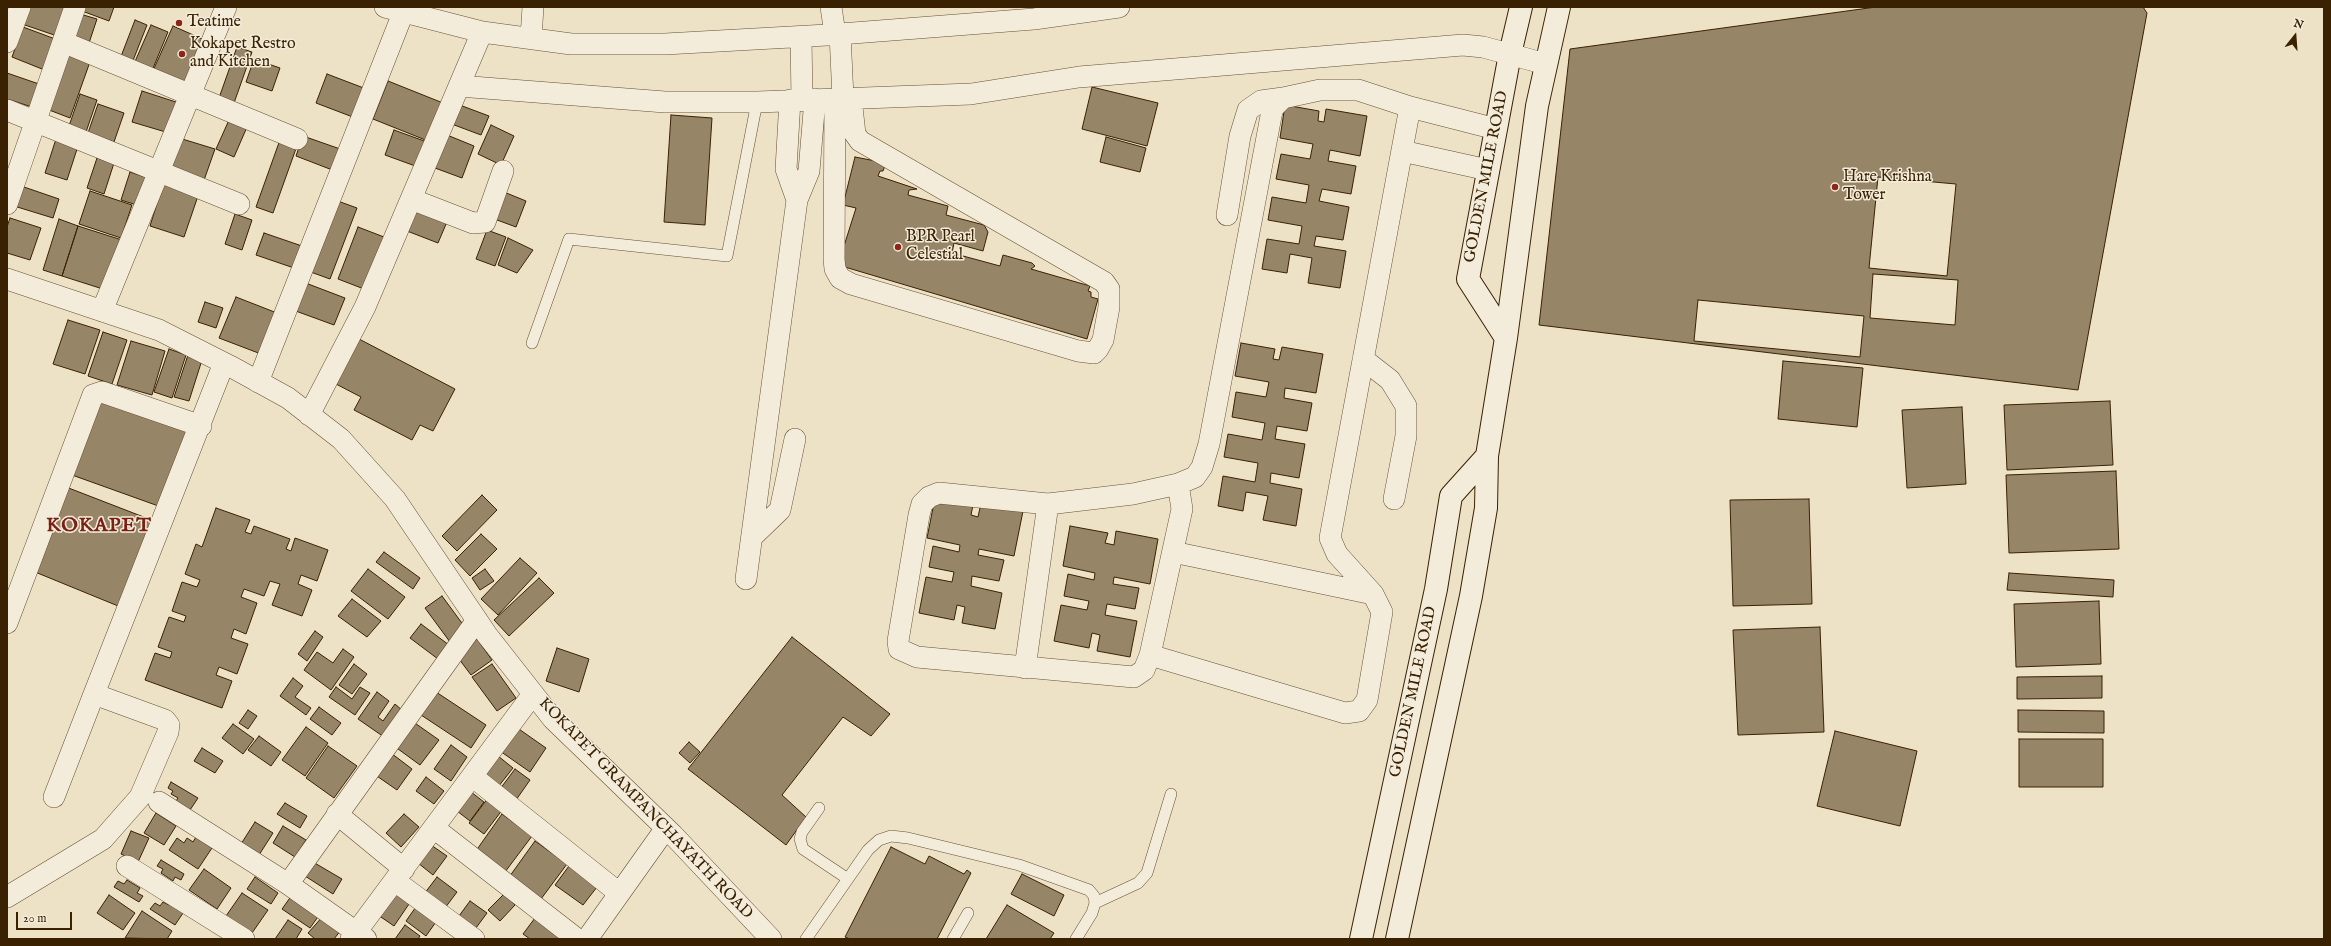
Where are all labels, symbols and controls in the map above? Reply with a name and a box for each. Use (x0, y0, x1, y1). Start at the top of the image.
place label: Teatime (187, 13, 241, 33)
north arrow (2275, 16, 2315, 56)
text: N (2292, 16, 2305, 33)
marker: Teatime (174, 18, 184, 28)
place label: Kokapet Restro and Kitchen (190, 35, 296, 73)
marker: Kokapet Restro and Kitchen (177, 49, 187, 59)
street label: GOLDEN MILE ROAD (1461, 90, 1513, 264)
place label: Hare Krishna Tower (1843, 168, 1932, 206)
marker: Hare Krishna Tower (1830, 182, 1840, 192)
place label: BPR Pearl Celestial (906, 228, 975, 266)
marker: BPR Pearl Celestial (893, 242, 903, 252)
district label: KOKAPET (46, 515, 152, 539)
street label: GOLDEN MILE ROAD (1386, 605, 1442, 779)
street label: KOKAPET GRAMPANCHAYATH ROAD (534, 694, 756, 924)
scale bar (18, 904, 74, 930)
text: 20 m (23, 911, 46, 926)

